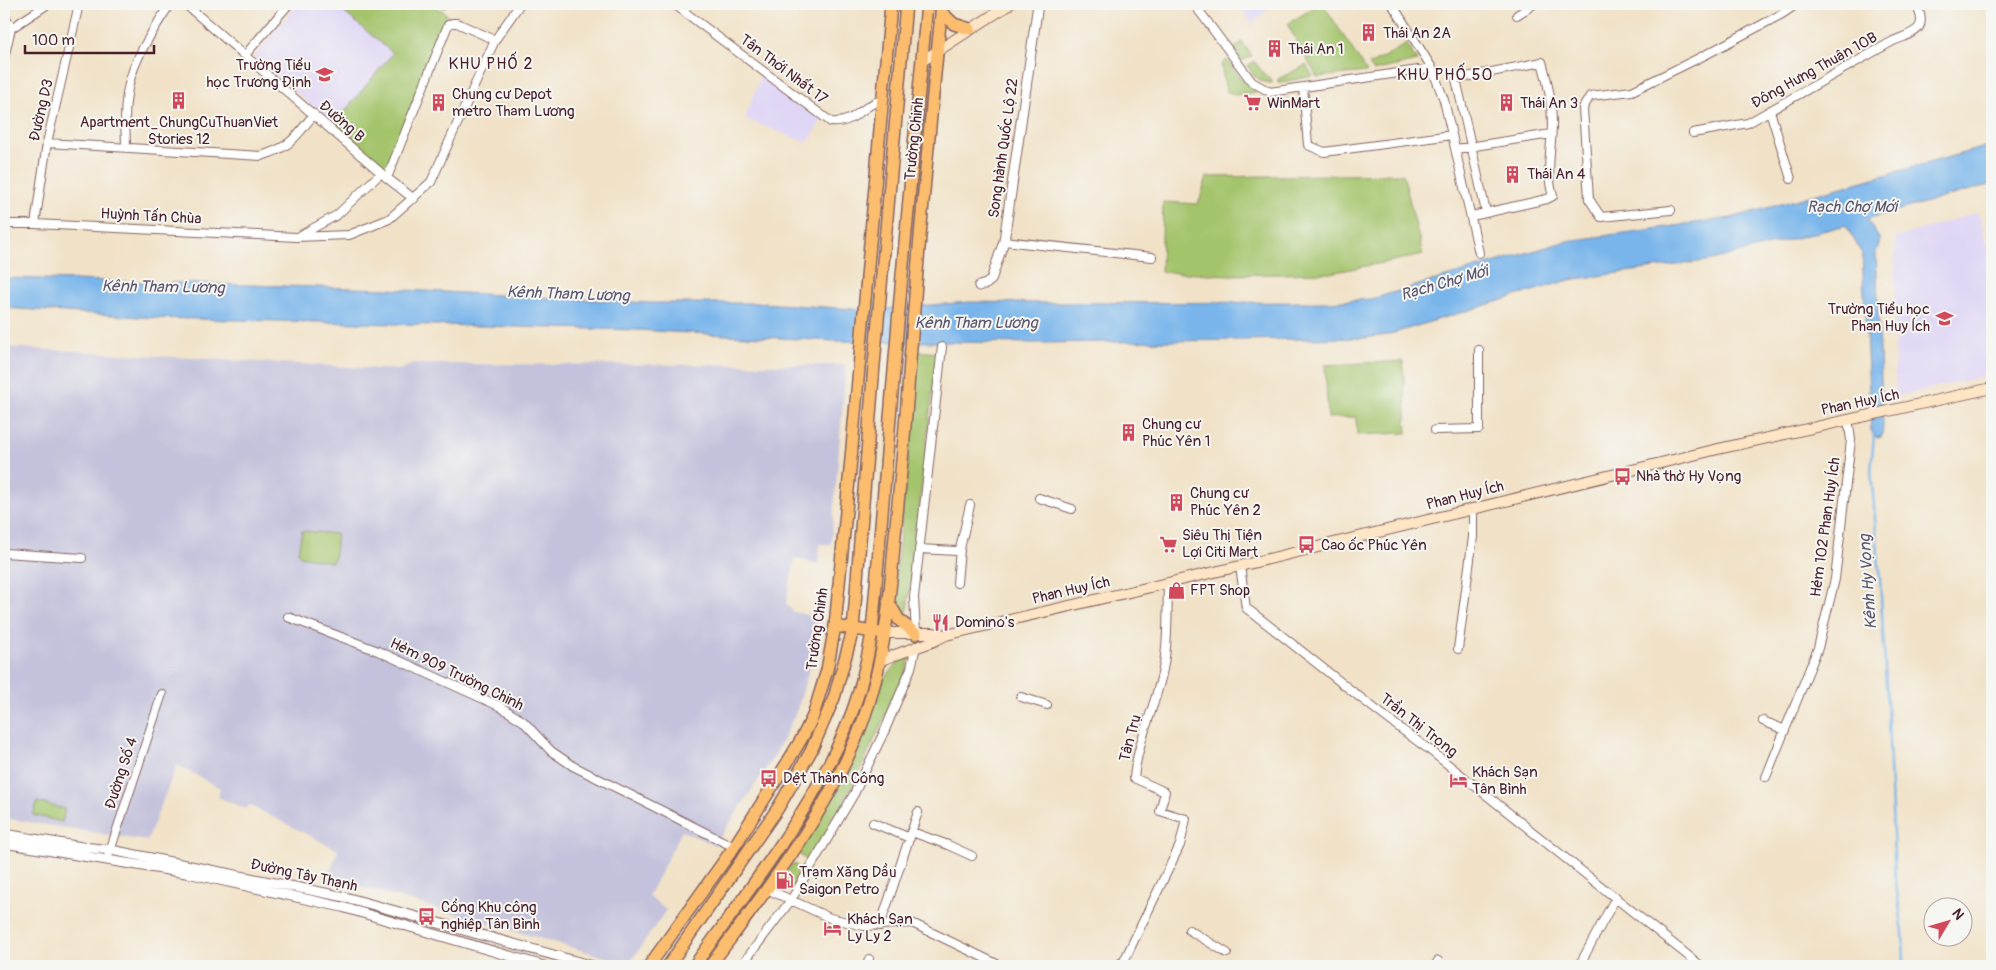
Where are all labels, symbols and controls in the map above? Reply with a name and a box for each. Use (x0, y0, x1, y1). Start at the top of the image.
scale bar (25, 22, 154, 54)
building icon: Thái An 2A (1359, 23, 1379, 43)
place label: Thái An 2A (1383, 24, 1451, 43)
street label: Đông Hưng Thuận 10B (1748, 28, 1881, 113)
street label: Tân Thới Nhất 17 (736, 30, 831, 109)
text: 100 m (32, 31, 75, 50)
building icon: Thái An 1 (1264, 39, 1284, 59)
place label: Thái An 1 (1288, 40, 1344, 59)
district label: KHU PHỐ 2 (448, 51, 534, 74)
place label: Trường Tiểu học Trương Định (206, 56, 311, 92)
district label: KHU PHỐ 50 (1397, 62, 1493, 85)
school or university icon: Trường Tiểu học Trương Định (315, 64, 335, 84)
street label: Đường D3 (25, 77, 58, 143)
street label: Song hành Quốc Lộ 22 (984, 77, 1023, 219)
place label: Chung cư Depot metro Tham Lương (452, 85, 575, 121)
building icon: Apartment_ChungCuThuanViet Stories 12 (169, 91, 189, 111)
building icon: Chung cư Depot metro Tham Lương (428, 93, 448, 113)
supermarket icon: WinMart (1243, 93, 1263, 113)
building icon: Thái An 3 (1496, 93, 1516, 113)
place label: WinMart (1267, 94, 1321, 113)
place label: Thái An 3 (1520, 94, 1578, 113)
street label: Đường B (315, 96, 368, 146)
street label: Trường Chinh (901, 97, 928, 181)
place label: Apartment_ChungCuThuanViet Stories 12 (80, 113, 279, 149)
building icon: Thái An 4 (1503, 164, 1523, 184)
place label: Thái An 4 (1527, 165, 1586, 184)
water label: Rạch Chợ Mới (1807, 197, 1899, 217)
street label: Huỳnh Tấn Chùa (100, 204, 202, 229)
water label: Rạch Chợ Mới (1398, 260, 1492, 305)
water label: Kênh Tham Lương (101, 276, 227, 298)
water label: Kênh Tham Lương (506, 282, 632, 306)
place label: Trường Tiểu học Phan Huy Ích (1828, 300, 1930, 336)
school or university icon: Trường Tiểu học Phan Huy Ích (1934, 308, 1954, 328)
water label: Kênh Tham Lương (915, 313, 1039, 333)
street label: Phan Huy Ích (1819, 385, 1901, 420)
place label: Chung cư Phúc Yên 1 (1142, 415, 1210, 451)
building icon: Chung cư Phúc Yên 1 (1118, 423, 1138, 443)
street label: Hẻm 102 Phan Huy Ích (1806, 456, 1845, 598)
bus stop icon: Nhà thờ Hy Vọng (1612, 466, 1632, 486)
place label: Nhà thờ Hy Vọng (1636, 467, 1741, 486)
street label: Phan Huy Ích (1424, 477, 1506, 514)
place label: Chung cư Phúc Yên 2 (1190, 484, 1261, 520)
building icon: Chung cư Phúc Yên 2 (1166, 492, 1186, 512)
place label: Siêu Thị Tiện Lợi Citi Mart (1182, 526, 1262, 562)
water label: Kênh Hy Vọng (1855, 532, 1881, 630)
supermarket icon: Siêu Thị Tiện Lợi Citi Mart (1158, 534, 1178, 554)
bus stop icon: Cao ốc Phúc Yên (1297, 535, 1317, 555)
place label: Cao ốc Phúc Yên (1321, 536, 1427, 555)
street label: Phan Huy Ích (1030, 572, 1112, 609)
shop icon: FPT Shop (1166, 580, 1186, 600)
place label: FPT Shop (1190, 581, 1250, 600)
street label: Trường Chinh (802, 587, 833, 672)
restaurant icon: Domino's (931, 612, 951, 632)
place label: Domino's (955, 613, 1015, 632)
street label: Hẻm 909 Trường Chinh (387, 634, 527, 715)
street label: Trần Thị Trọng (1376, 688, 1462, 762)
street label: Tân Trụ (1115, 713, 1146, 764)
street label: Đường Số 4 (101, 735, 142, 812)
place label: Khách Sạn Tân Bình (1472, 763, 1538, 799)
bus stop icon: Dệt Thành Công (759, 768, 779, 788)
place label: Dệt Thành Công (783, 769, 884, 788)
hotel icon: Khách Sạn Tân Bình (1448, 771, 1468, 791)
street label: Đường Tây Thạnh (249, 855, 359, 896)
place label: Trạm Xăng Dầu Saigon Petro (799, 862, 897, 899)
fuel station icon: Trạm Xăng Dầu Saigon Petro (775, 871, 795, 891)
place label: Cổng Khu công nghiệp Tân Bình (441, 898, 540, 934)
north arrow (1924, 898, 1974, 948)
text: N (1948, 905, 1967, 923)
bus stop icon: Cổng Khu công nghiệp Tân Bình (417, 906, 437, 926)
place label: Khách Sạn Ly Ly 2 (847, 910, 913, 946)
hotel icon: Khách Sạn Ly Ly 2 (823, 918, 843, 938)

